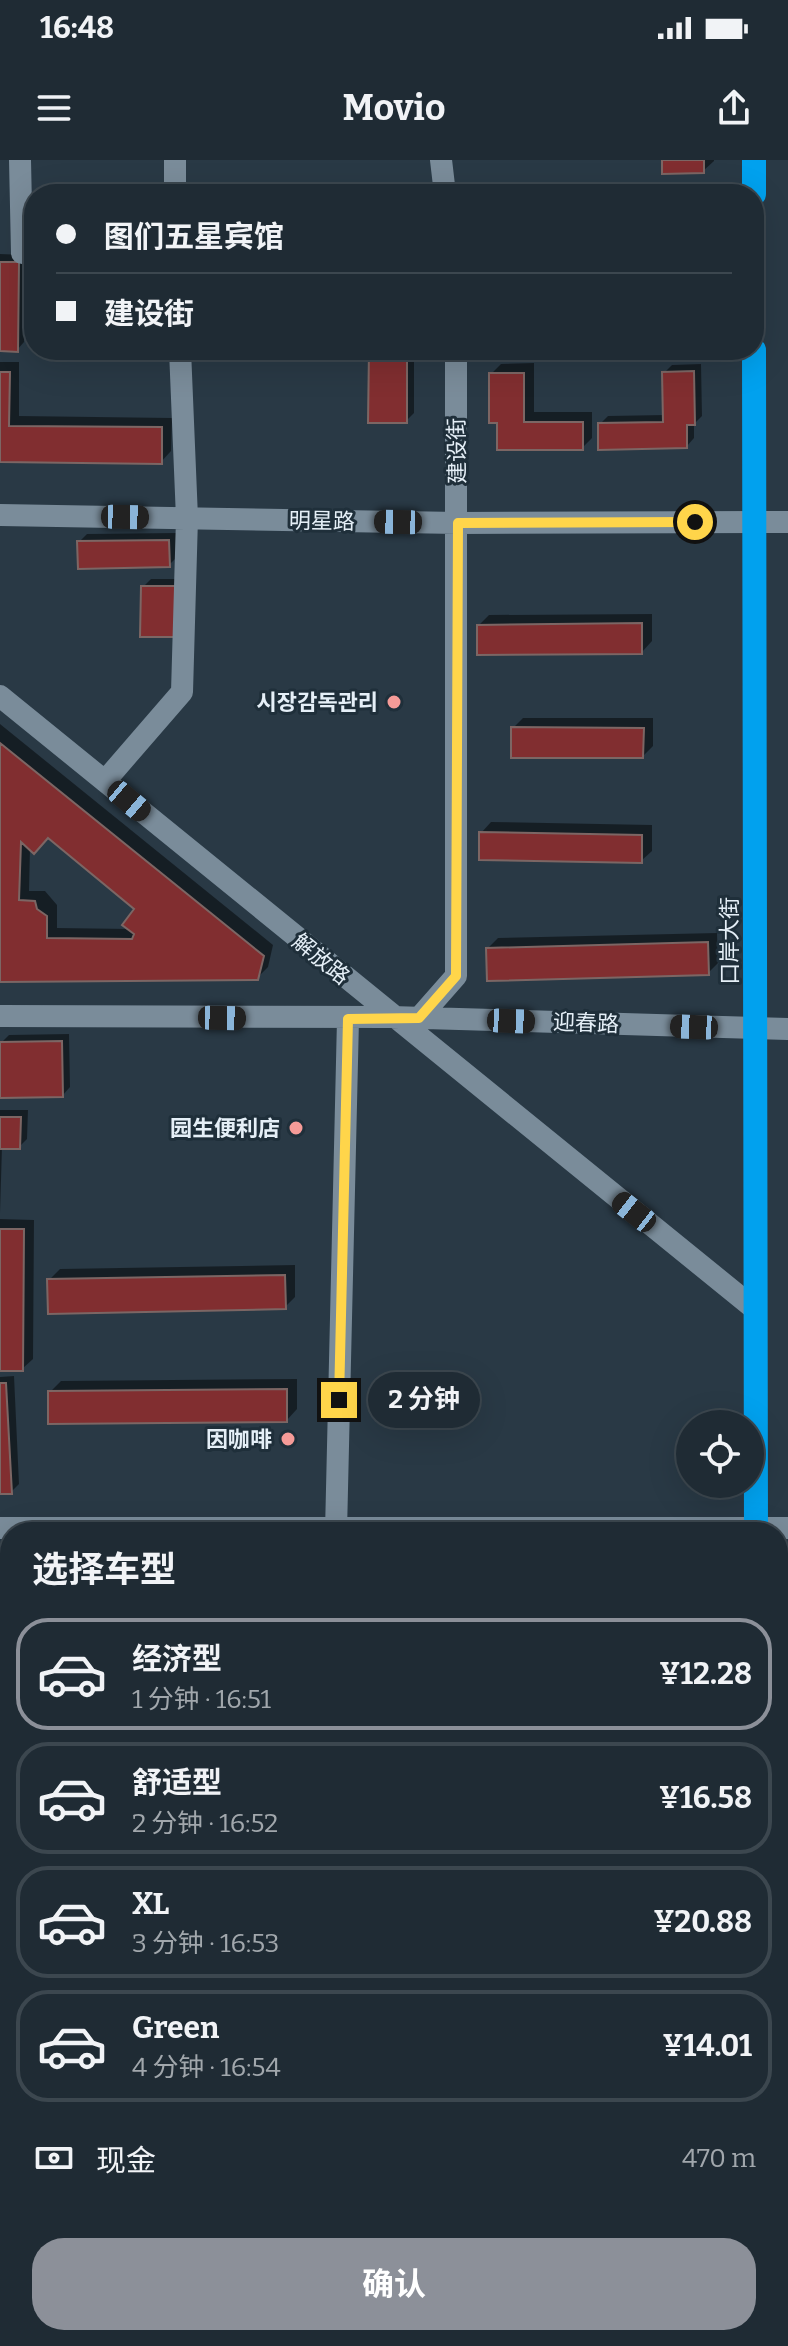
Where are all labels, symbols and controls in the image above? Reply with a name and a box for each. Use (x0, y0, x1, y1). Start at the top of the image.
text: 16:48 (40, 10, 114, 46)
icon: menu (32, 86, 76, 130)
text: Movio (342, 86, 446, 130)
icon: share (712, 86, 756, 130)
text: 图们五星宾馆 (104, 219, 284, 255)
text: 建设街 (104, 296, 194, 332)
street label: 建设街 (443, 418, 471, 484)
route start (677, 504, 713, 540)
car (101, 505, 149, 529)
street label: 明星路 (289, 507, 355, 535)
car (374, 510, 422, 534)
place label: 시장감독관리 (257, 689, 378, 716)
marker: 시장감독관리 (385, 693, 403, 711)
car (103, 776, 155, 826)
street label: 口岸大街 (716, 897, 743, 985)
street label: 解放路 (287, 928, 355, 990)
car (198, 1006, 246, 1030)
car (487, 1008, 535, 1034)
street label: 迎春路 (553, 1008, 619, 1038)
car (670, 1014, 718, 1040)
place label: 园生便利店 (170, 1115, 280, 1142)
marker: 园生便利店 (287, 1119, 305, 1137)
car (608, 1188, 660, 1236)
callout: 2 分钟 (367, 1372, 479, 1428)
route end (321, 1382, 357, 1418)
text: 2 分钟 (388, 1384, 460, 1415)
map controls (676, 1410, 764, 1498)
button: locate (676, 1410, 764, 1498)
place label: 因咖啡 (206, 1426, 272, 1453)
marker: 因咖啡 (279, 1430, 297, 1448)
text: 选择车型 (32, 1548, 176, 1592)
icon: car (36, 1638, 108, 1710)
text: 经济型 (132, 1641, 222, 1677)
text: ¥12.28 (659, 1656, 752, 1692)
text: 1 分钟 · 16:51 (132, 1684, 271, 1715)
icon: car (36, 1762, 108, 1834)
text: 舒适型 (132, 1765, 222, 1801)
text: ¥16.58 (659, 1780, 752, 1816)
text: 2 分钟 · 16:52 (132, 1808, 278, 1839)
icon: car (36, 1886, 108, 1958)
text: XL (132, 1886, 169, 1922)
text: ¥20.88 (654, 1904, 752, 1940)
text: 3 分钟 · 16:53 (132, 1928, 279, 1959)
icon: car (36, 2010, 108, 2082)
text: Green (132, 2010, 219, 2046)
text: ¥14.01 (662, 2028, 752, 2064)
text: 4 分钟 · 16:54 (132, 2052, 281, 2083)
icon: cash (32, 2136, 76, 2180)
text: 现金 (96, 2143, 156, 2179)
text: 470 m (682, 2143, 756, 2174)
button: 确认 (32, 2238, 756, 2330)

